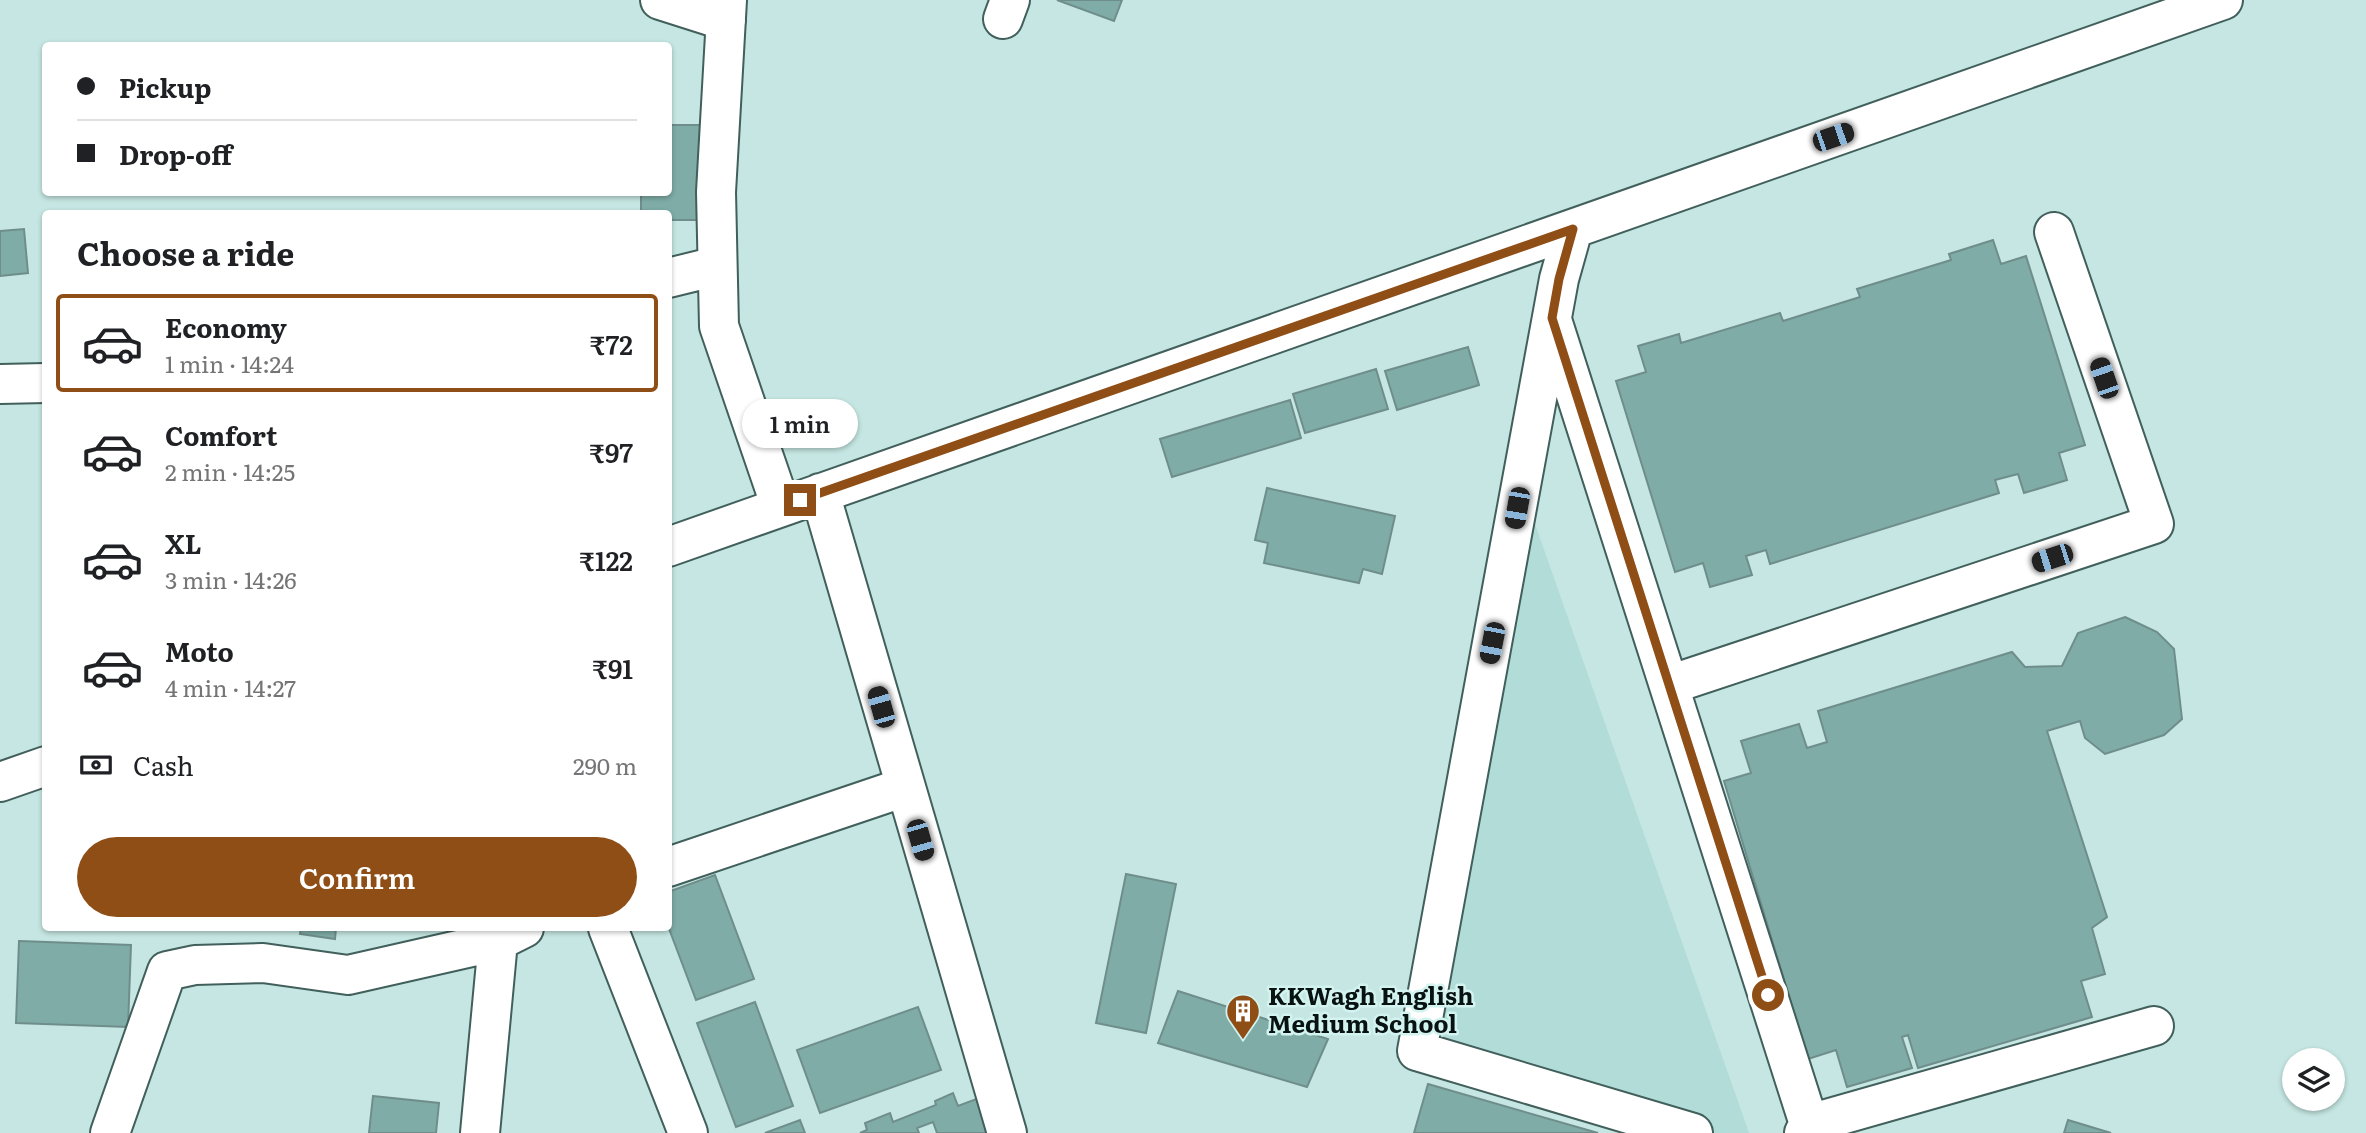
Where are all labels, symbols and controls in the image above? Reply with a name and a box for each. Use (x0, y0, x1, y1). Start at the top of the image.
text: Pickup (119, 67, 211, 106)
car (1810, 120, 1857, 154)
text: Drop-off (119, 134, 232, 173)
text: Choose a ride (77, 228, 294, 276)
text: Economy (165, 307, 287, 346)
icon: car (81, 312, 144, 375)
text: ₹72 (590, 324, 633, 363)
text: 1 min · 14:24 (165, 346, 294, 380)
car (2088, 355, 2121, 401)
callout: 1 min (742, 398, 858, 448)
text: 1 min (770, 406, 830, 440)
text: Comfort (165, 415, 277, 454)
icon: car (81, 420, 144, 483)
text: ₹97 (589, 432, 633, 471)
text: 2 min · 14:25 (165, 454, 295, 488)
route end (784, 484, 816, 516)
car (1504, 485, 1531, 531)
text: XL (165, 523, 202, 562)
icon: car (81, 528, 144, 591)
text: ₹122 (579, 540, 633, 579)
car (2029, 542, 2076, 574)
text: 3 min · 14:26 (165, 562, 297, 596)
car (1478, 620, 1507, 666)
text: Moto (165, 631, 234, 670)
icon: car (81, 636, 144, 699)
text: ₹91 (592, 648, 633, 687)
text: 4 min · 14:27 (165, 670, 296, 704)
car (866, 684, 897, 730)
text: Cash (133, 745, 194, 784)
icon: cash (77, 746, 115, 784)
text: 290 m (573, 748, 637, 782)
car (905, 817, 936, 863)
button: Confirm (77, 837, 637, 917)
place label: KKWagh English Medium School (1268, 977, 1474, 1040)
route start (1752, 979, 1784, 1011)
building icon: KKWagh English Medium School (1224, 992, 1262, 1041)
map controls (2282, 1048, 2345, 1111)
button: layers (2282, 1048, 2345, 1111)

